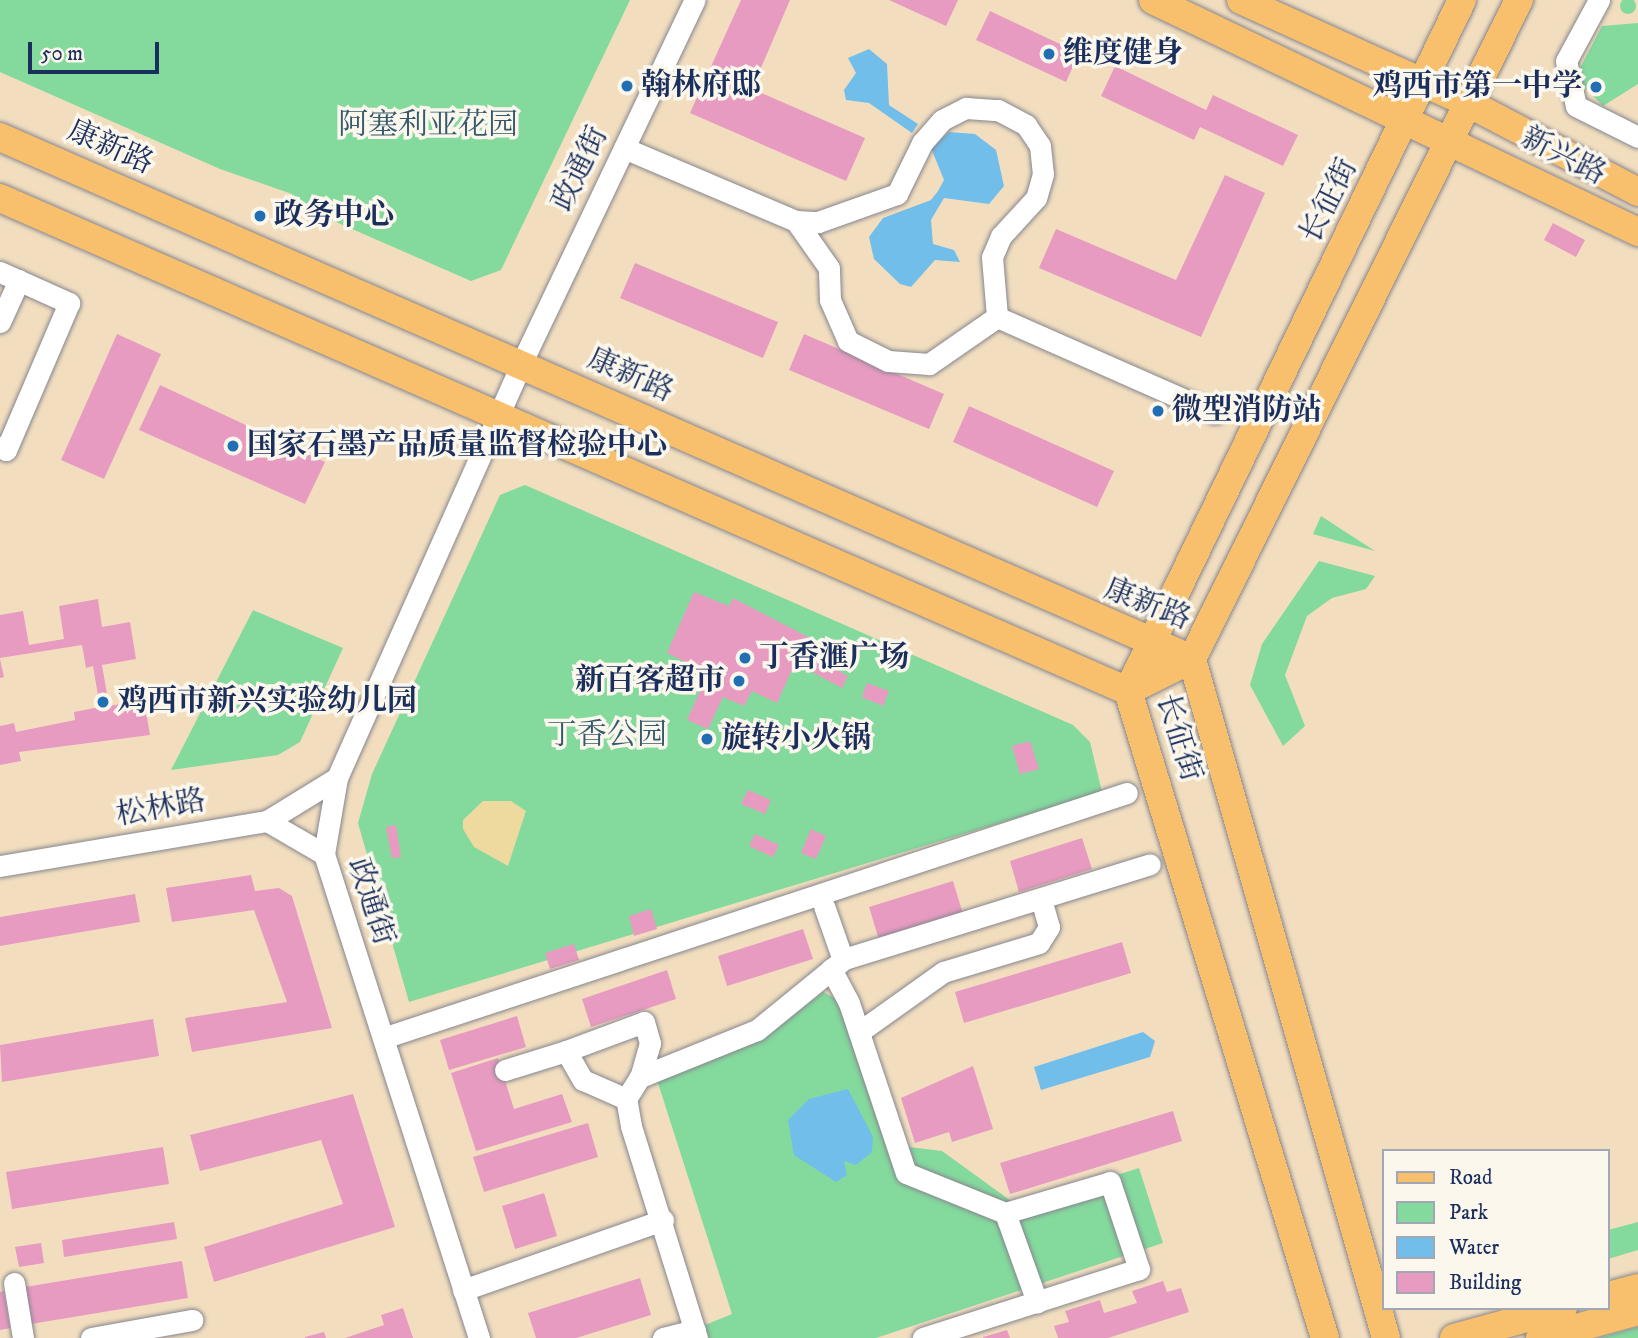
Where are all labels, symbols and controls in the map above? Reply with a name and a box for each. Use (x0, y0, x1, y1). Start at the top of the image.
scale bar (32, 28, 163, 72)
place label: 维度健身 (1063, 36, 1183, 72)
text: 50 m (41, 41, 83, 67)
marker: 维度健身 (1041, 46, 1057, 62)
place label: 翰林府邸 (641, 68, 761, 104)
place label: 鸡西市第一中学 (1372, 69, 1582, 105)
marker: 翰林府邸 (619, 78, 635, 94)
marker: 鸡西市第一中学 (1588, 79, 1604, 95)
park label: 阿塞利亚花园 (338, 108, 518, 144)
street label: 康新路 (62, 113, 158, 183)
street label: 政通街 (545, 121, 617, 217)
street label: 新兴路 (1515, 121, 1611, 193)
street label: 长征街 (1294, 153, 1366, 249)
place label: 政务中心 (274, 198, 394, 234)
marker: 政务中心 (252, 208, 268, 224)
street label: 康新路 (582, 341, 678, 411)
place label: 微型消防站 (1172, 393, 1322, 429)
marker: 微型消防站 (1150, 403, 1166, 419)
place label: 国家石墨产品质量监督检验中心 (247, 428, 667, 464)
marker: 国家石墨产品质量监督检验中心 (225, 438, 241, 454)
street label: 康新路 (1099, 571, 1195, 639)
place label: 丁香滙广场 (759, 640, 909, 676)
marker: 丁香滙广场 (737, 650, 753, 666)
place label: 新百客超市 (575, 663, 725, 699)
marker: 新百客超市 (731, 673, 747, 689)
place label: 鸡西市新兴实验幼儿园 (117, 684, 417, 720)
street label: 长征街 (1148, 690, 1208, 786)
marker: 鸡西市新兴实验幼儿园 (95, 694, 111, 710)
park label: 丁香公园 (547, 718, 667, 754)
place label: 旋转小火锅 (721, 721, 871, 757)
marker: 旋转小火锅 (699, 731, 715, 747)
street label: 松林路 (114, 783, 208, 835)
street label: 政通街 (339, 854, 401, 950)
legend (1382, 1149, 1610, 1310)
text: Road (1449, 1165, 1493, 1191)
text: Park (1449, 1200, 1488, 1226)
text: Water (1449, 1235, 1499, 1261)
text: Building (1449, 1270, 1521, 1296)

